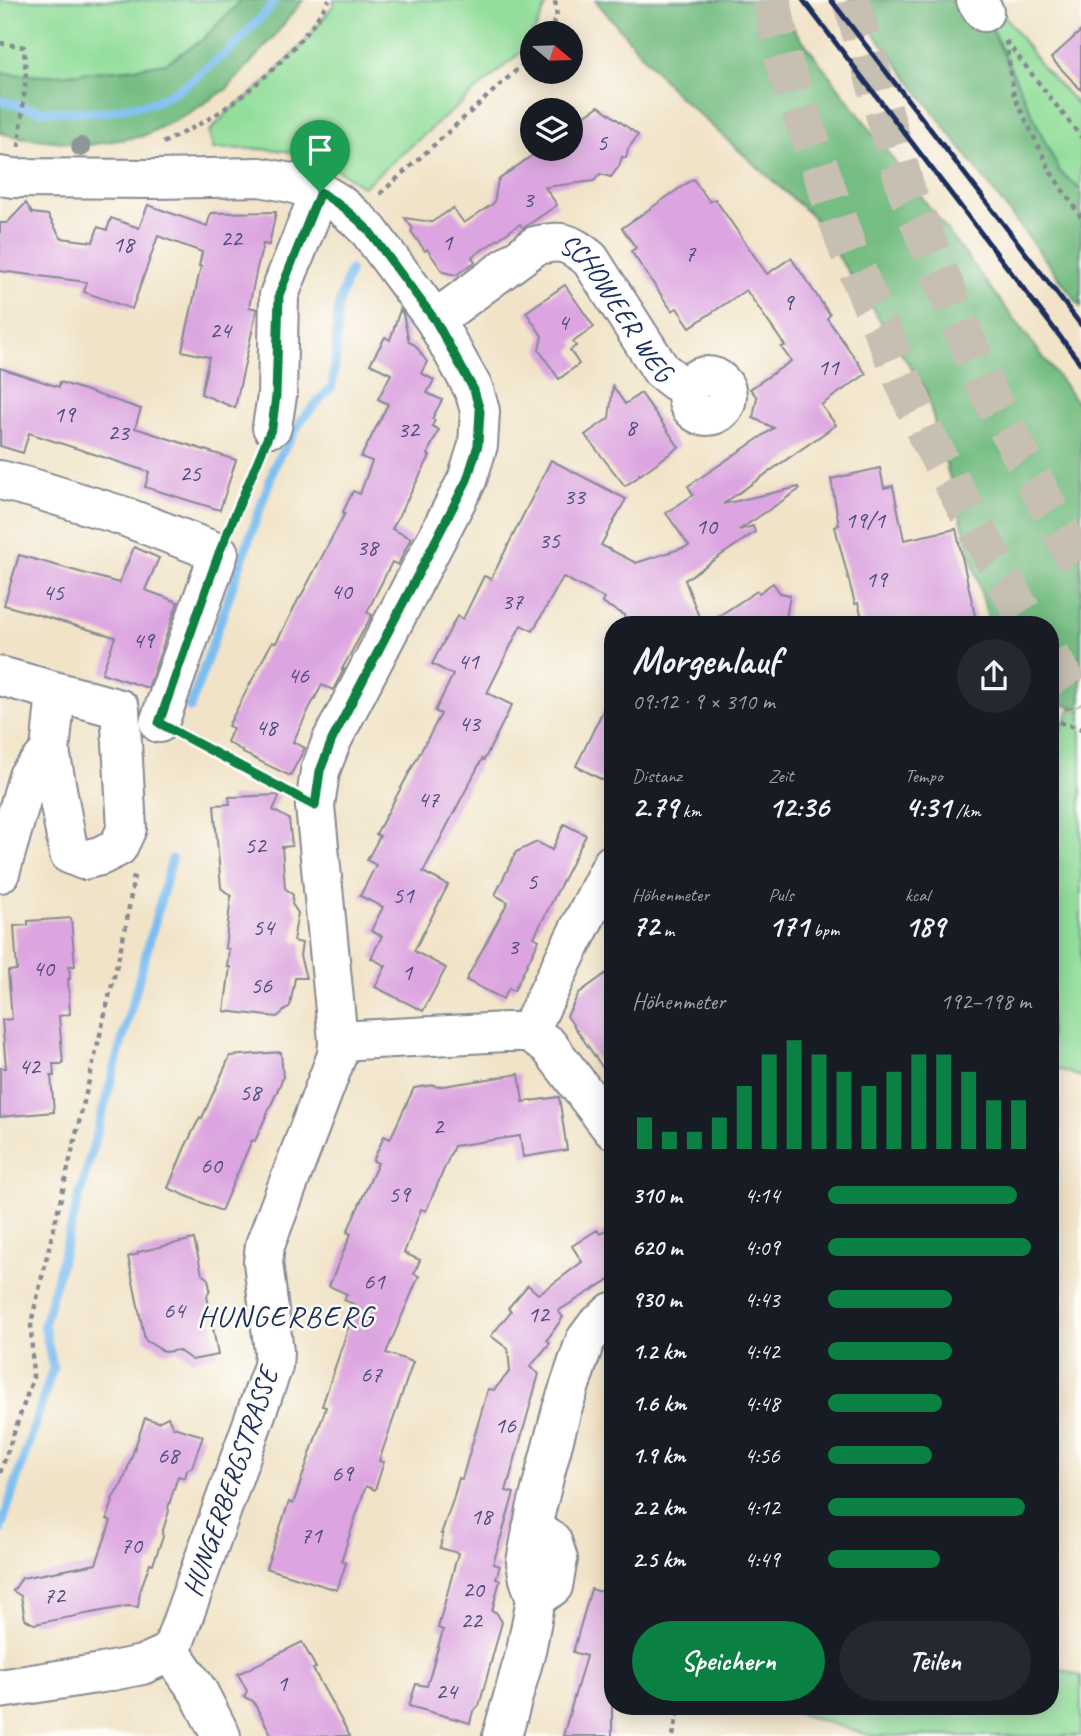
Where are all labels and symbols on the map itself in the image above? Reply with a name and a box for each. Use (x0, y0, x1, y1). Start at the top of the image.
north arrow (520, 21, 583, 84)
pin (290, 120, 350, 192)
house number: 5 (597, 127, 609, 157)
house number: 3 (523, 184, 536, 214)
house number: 22 (220, 223, 244, 253)
street label: SCHOWEER WEG (555, 226, 682, 392)
house number: 1 (442, 227, 454, 257)
house number: 18 (112, 229, 136, 259)
house number: 7 (685, 238, 697, 268)
house number: 9 (783, 287, 796, 317)
house number: 4 (558, 307, 571, 337)
house number: 24 (209, 315, 233, 345)
house number: 11 (817, 352, 840, 382)
house number: 19 (53, 399, 77, 429)
house number: 8 (626, 412, 639, 442)
house number: 32 (397, 414, 421, 444)
house number: 23 (107, 417, 131, 447)
house number: 25 (179, 458, 202, 488)
house number: 33 (563, 481, 587, 511)
house number: 19/1 (845, 505, 886, 535)
house number: 10 (695, 511, 719, 541)
house number: 35 (538, 525, 561, 555)
house number: 38 (356, 532, 380, 562)
house number: 19 (865, 564, 889, 594)
house number: 40 (330, 576, 354, 606)
house number: 45 (42, 577, 65, 607)
house number: 37 (501, 586, 524, 616)
house number: 49 (132, 625, 156, 655)
house number: 41 (457, 646, 480, 676)
house number: 46 (287, 660, 310, 690)
house number: 43 (458, 708, 482, 738)
house number: 48 (255, 712, 279, 742)
house number: 47 (417, 784, 440, 814)
house number: 52 (244, 830, 268, 860)
house number: 5 (527, 866, 539, 896)
house number: 51 (392, 880, 415, 910)
house number: 54 (252, 912, 276, 942)
house number: 3 (508, 931, 521, 961)
house number: 40 (32, 953, 56, 983)
house number: 1 (402, 957, 414, 987)
house number: 56 (250, 970, 273, 1000)
house number: 42 (18, 1051, 42, 1081)
house number: 58 (239, 1077, 263, 1107)
house number: 2 (433, 1111, 446, 1141)
house number: 60 (200, 1150, 224, 1180)
house number: 59 (388, 1179, 412, 1209)
house number: 61 (363, 1266, 386, 1296)
house number: 64 (163, 1295, 187, 1325)
district label: HUNGERBERG (197, 1297, 376, 1335)
house number: 12 (527, 1299, 551, 1329)
house number: 67 (360, 1359, 383, 1389)
street label: HUNGERBERGSTRASSE (174, 1360, 287, 1601)
house number: 16 (494, 1410, 517, 1440)
house number: 68 (157, 1440, 181, 1470)
house number: 69 (331, 1458, 355, 1488)
house number: 18 (470, 1501, 494, 1531)
house number: 71 (300, 1520, 323, 1550)
house number: 70 (120, 1530, 144, 1560)
house number: 20 (462, 1574, 486, 1604)
house number: 72 (43, 1580, 67, 1610)
house number: 22 (460, 1605, 484, 1635)
house number: 1 (277, 1668, 289, 1698)
house number: 24 (435, 1676, 459, 1706)

